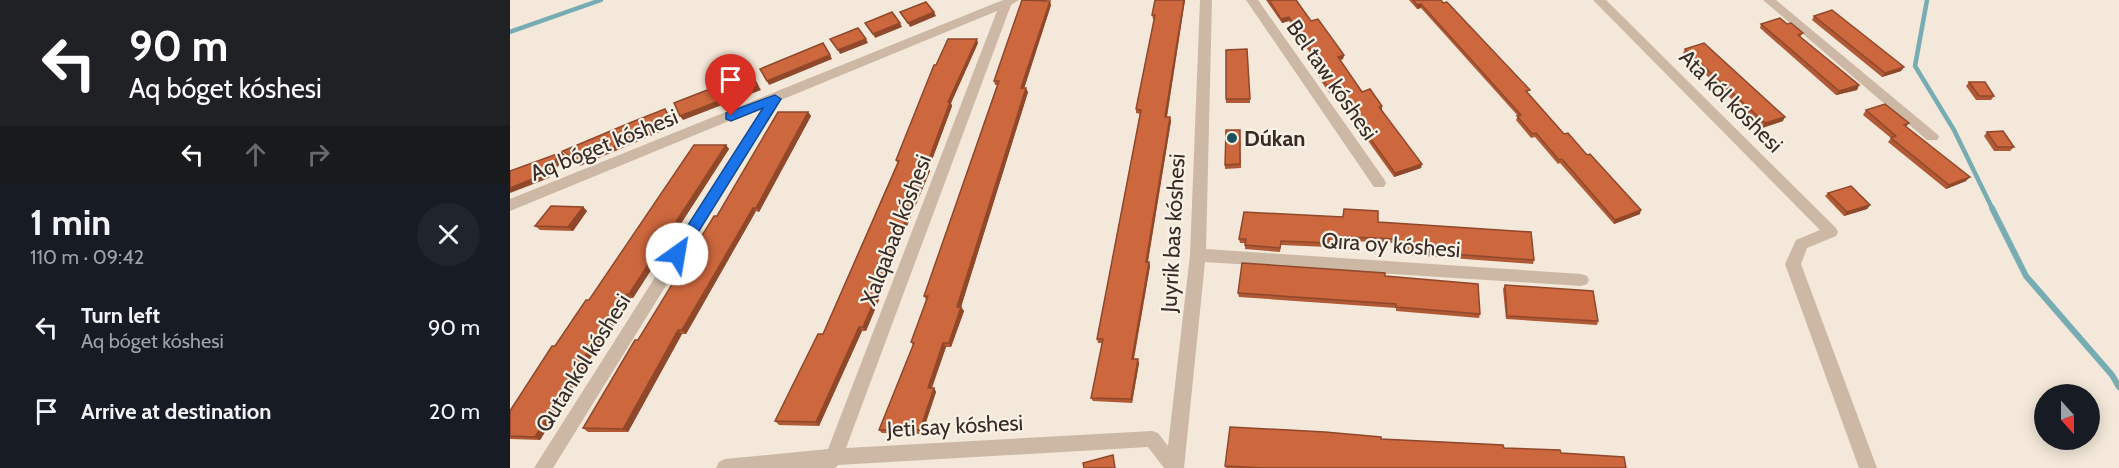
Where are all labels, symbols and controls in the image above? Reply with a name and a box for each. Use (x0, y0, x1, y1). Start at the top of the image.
street label: Bel taw kóshesi (1281, 15, 1383, 145)
text: 90 m (129, 20, 228, 72)
icon: left (30, 24, 108, 102)
street label: Ata kól kóshesi (1674, 44, 1788, 158)
pin (705, 54, 756, 116)
icon: arrive (714, 63, 747, 96)
text: Aq bóget kóshesi (129, 72, 322, 105)
street label: Aq bóget kóshesi (526, 103, 682, 187)
place label: Dúkan (1244, 125, 1306, 152)
marker: Dúkan (1225, 131, 1239, 145)
icon: left (176, 138, 209, 171)
icon: ahead (239, 138, 272, 171)
icon: right (302, 138, 335, 171)
street label: Xalqabad kóshesi (855, 151, 937, 309)
street label: Juyrik bas kóshesi (1155, 153, 1191, 314)
text: 1 min (30, 200, 111, 244)
button: close (417, 203, 480, 266)
position arrow (645, 222, 709, 286)
street label: Qıra oy kóshesi (1321, 227, 1461, 263)
text: 110 m · 09:42 (30, 245, 144, 269)
street label: Qutankól kóshesi (530, 289, 636, 437)
text: Turn left (81, 302, 160, 329)
icon: left (30, 311, 63, 344)
text: 90 m (428, 314, 480, 341)
text: Aq bóget kóshesi (81, 329, 224, 353)
north arrow (2034, 384, 2100, 450)
map controls (2034, 384, 2100, 450)
icon: arrive (30, 395, 63, 428)
text: Arrive at destination (81, 398, 271, 425)
text: 20 m (429, 398, 480, 425)
street label: Jeti say kóshesi (885, 409, 1024, 443)

